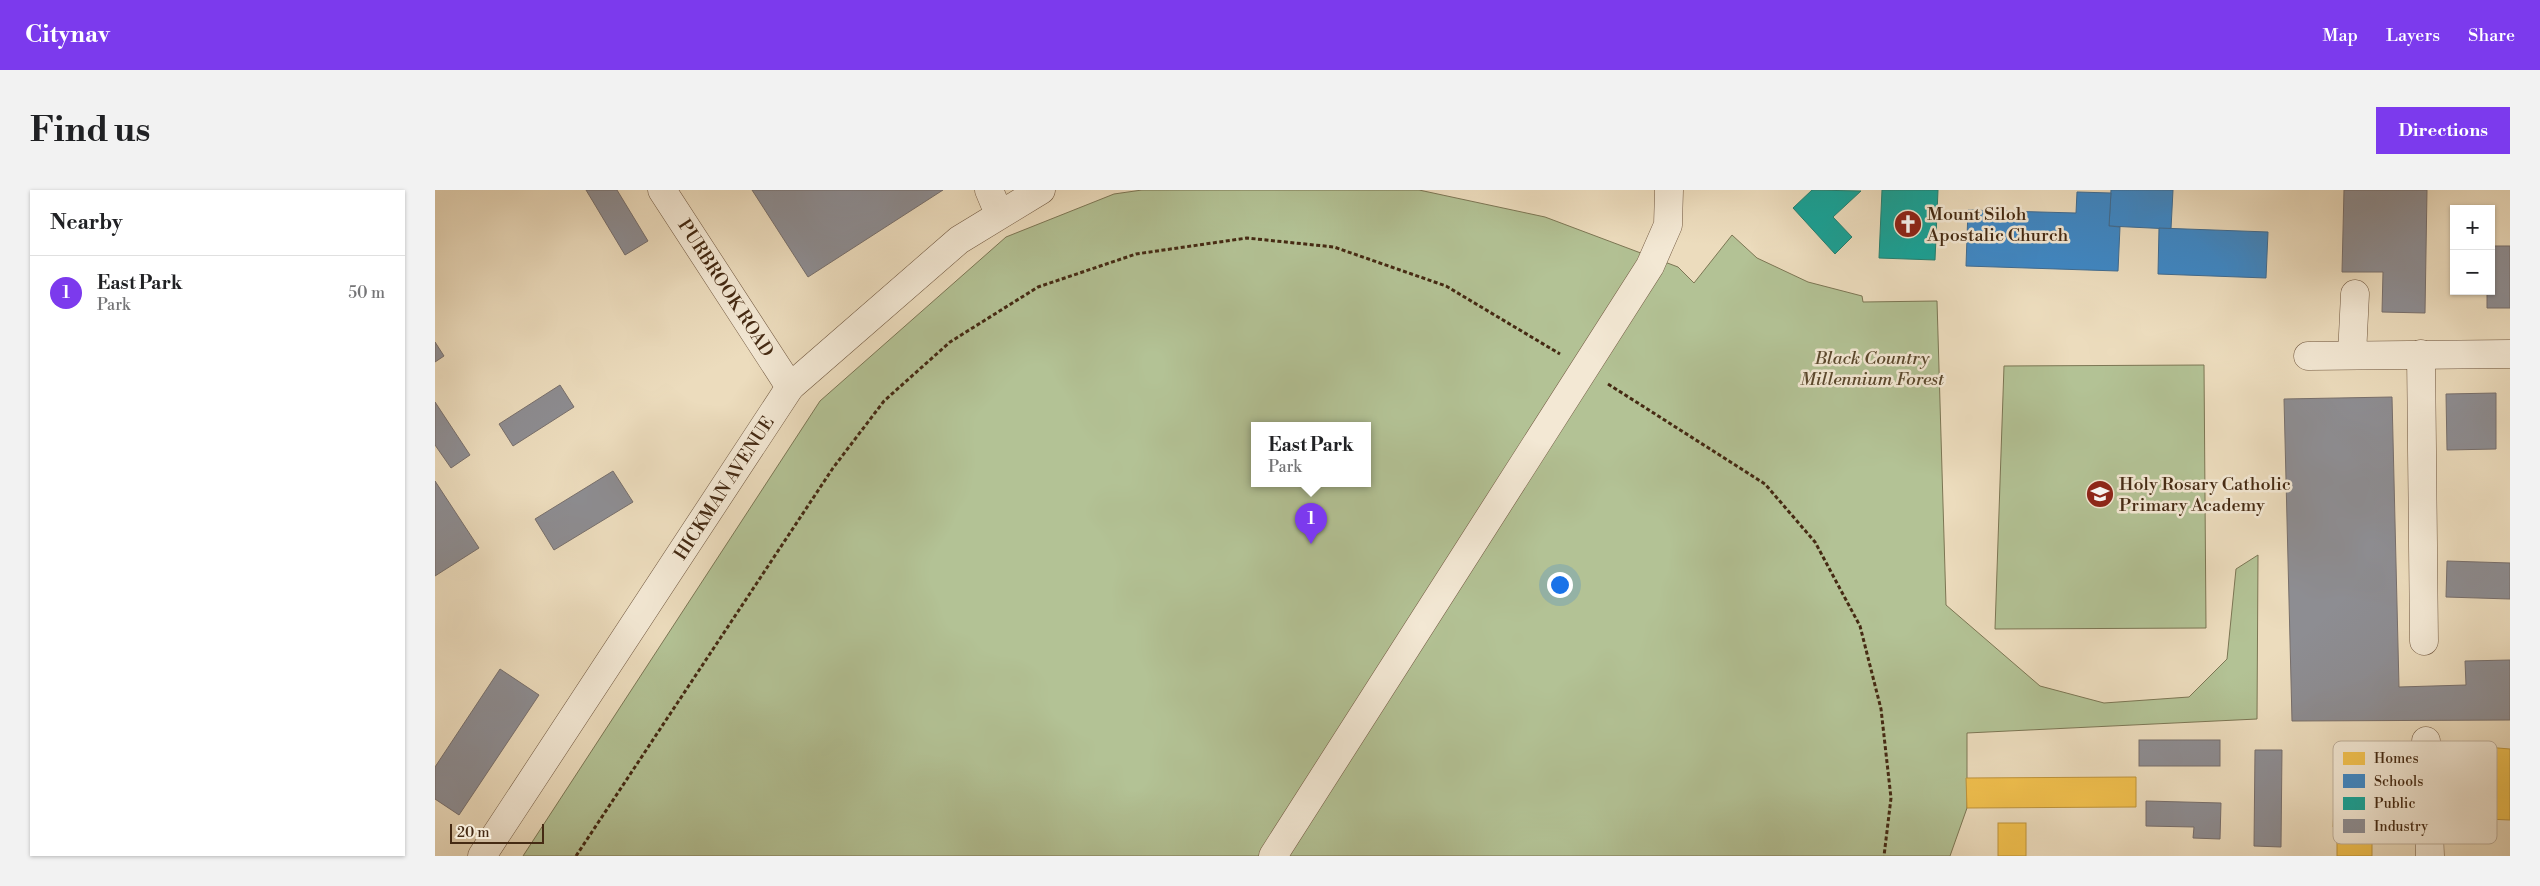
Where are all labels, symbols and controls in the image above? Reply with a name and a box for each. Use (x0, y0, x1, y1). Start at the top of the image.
text: Citynav (25, 20, 110, 50)
text: Map (2323, 24, 2358, 47)
text: Layers (2386, 24, 2440, 47)
text: Share (2468, 24, 2515, 47)
button: Directions (2376, 107, 2510, 154)
text: Find us (30, 109, 150, 152)
place label: Mount Siloh Apostalic Church (1926, 203, 2069, 247)
map controls (2450, 205, 2495, 295)
button: + (2450, 205, 2495, 250)
church icon: Mount Siloh Apostalic Church (1893, 209, 1923, 239)
text: Nearby (50, 210, 123, 236)
street label: PURBROOK ROAD (672, 215, 779, 362)
button: − (2450, 250, 2495, 295)
text: East Park (97, 271, 182, 295)
text: 1 (62, 283, 70, 303)
text: 50 m (348, 283, 385, 303)
text: Park (97, 295, 130, 315)
park label: Black Country Millennium Forest (1800, 347, 1945, 391)
street label: HICKMAN AVENUE (669, 412, 780, 565)
popup (1251, 422, 1371, 487)
text: East Park (1268, 433, 1354, 457)
text: Park (1268, 457, 1302, 477)
place label: Holy Rosary Catholic Primary Academy (2119, 473, 2291, 517)
school or university icon: Holy Rosary Catholic Primary Academy (2085, 479, 2115, 509)
pin: 1 (1295, 503, 1327, 544)
your location (1547, 572, 1573, 598)
legend (2333, 741, 2497, 844)
text: Homes (2374, 750, 2419, 768)
text: Schools (2374, 773, 2423, 791)
text: Public (2374, 795, 2415, 813)
text: Industry (2374, 818, 2428, 836)
scale bar (450, 821, 544, 844)
text: 20 m (457, 824, 489, 842)

